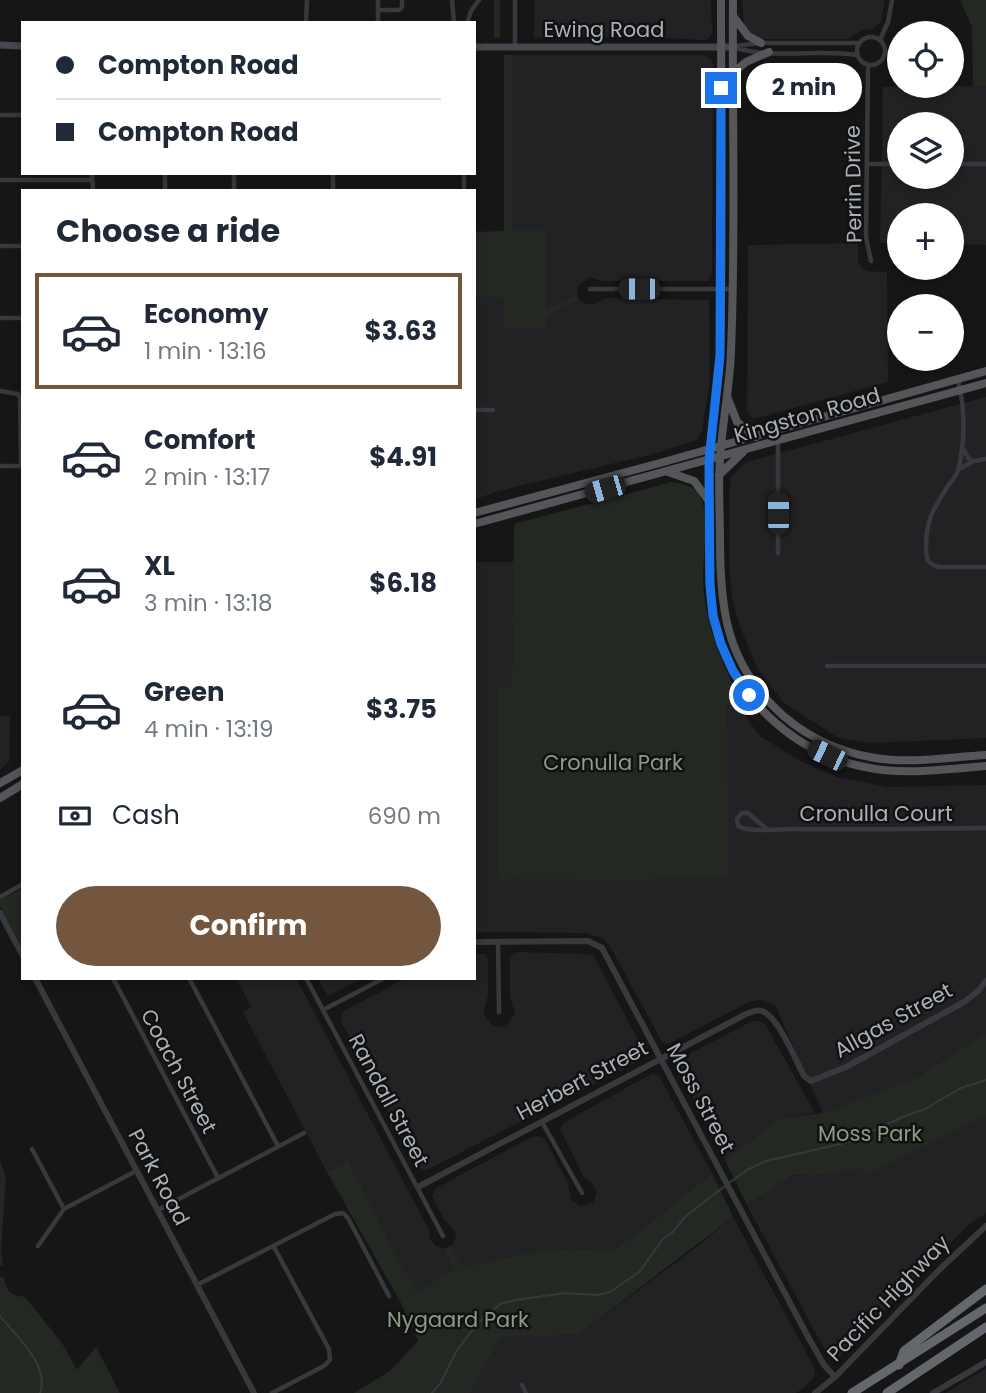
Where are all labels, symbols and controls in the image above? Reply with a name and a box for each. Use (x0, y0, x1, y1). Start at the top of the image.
street label: Ewing Road (543, 15, 665, 44)
map controls (887, 21, 964, 371)
button: locate (887, 21, 964, 98)
text: Compton Road (98, 47, 299, 83)
callout: 2 min (746, 64, 861, 112)
text: 2 min (772, 71, 836, 103)
route end (705, 72, 737, 104)
button: layers (887, 112, 964, 189)
text: Compton Road (98, 114, 299, 150)
street label: Perrin Drive (837, 125, 869, 243)
button: + (887, 203, 964, 280)
text: Choose a ride (56, 208, 280, 253)
car (619, 279, 661, 300)
button: − (887, 294, 964, 371)
text: Economy (144, 296, 268, 332)
icon: car (60, 300, 123, 363)
text: $3.63 (365, 313, 437, 349)
text: 1 min · 13:16 (144, 335, 267, 367)
street label: Kingston Road (730, 380, 884, 450)
text: Comfort (144, 422, 256, 458)
icon: car (60, 426, 123, 489)
text: $4.91 (369, 439, 437, 475)
text: 2 min · 13:17 (144, 461, 270, 493)
car (582, 473, 629, 505)
car (768, 492, 789, 534)
text: XL (144, 548, 175, 584)
icon: car (60, 552, 123, 615)
text: $6.18 (369, 565, 437, 601)
text: 3 min · 13:18 (144, 587, 273, 619)
text: Green (144, 674, 225, 710)
icon: car (60, 678, 123, 741)
route start (733, 679, 765, 711)
text: $3.75 (366, 691, 437, 727)
text: 4 min · 13:19 (144, 713, 274, 745)
car (804, 736, 851, 774)
park label: Cronulla Park (543, 748, 683, 777)
icon: cash (56, 797, 94, 835)
text: Cash (112, 797, 180, 833)
street label: Cronulla Court (799, 799, 953, 828)
text: 690 m (368, 800, 441, 832)
button: Confirm (56, 886, 441, 966)
street label: Allgas Street (829, 976, 957, 1064)
street label: Coach Street (134, 1004, 224, 1138)
street label: Randall Street (342, 1029, 436, 1171)
street label: Herbert Street (511, 1033, 653, 1127)
street label: Moss Street (660, 1038, 742, 1158)
park label: Moss Park (818, 1119, 922, 1148)
street label: Park Road (121, 1124, 197, 1230)
street label: Pacific Highway (820, 1228, 956, 1368)
park label: Nygaard Park (387, 1305, 529, 1334)

